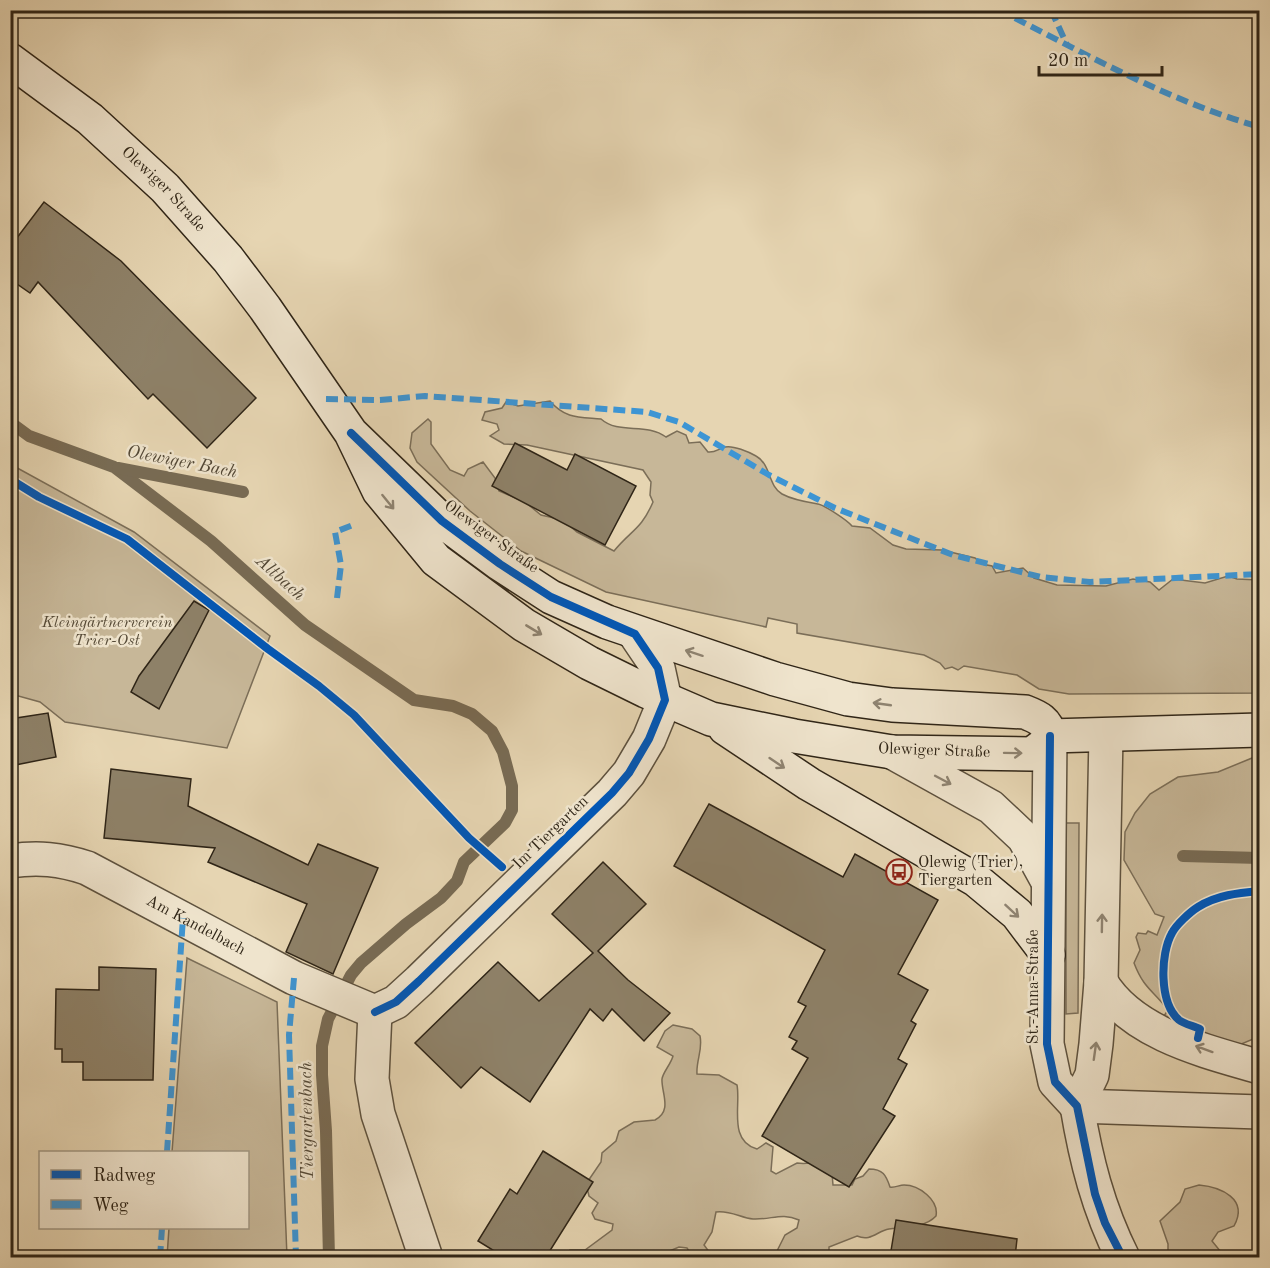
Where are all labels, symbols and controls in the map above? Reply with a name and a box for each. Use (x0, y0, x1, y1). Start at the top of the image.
scale bar (1039, 39, 1162, 77)
text: 20 m (1048, 52, 1088, 70)
street label: Olewiger Straße (118, 144, 208, 235)
water label: Olewiger Bach (125, 442, 239, 482)
one-way arrow (382, 494, 395, 510)
street label: Olewiger Straße (441, 497, 541, 577)
water label: Altbach (251, 551, 308, 605)
park label: Kleingärtnerverein Trier-Ost (41, 615, 172, 649)
one-way arrow (525, 624, 542, 636)
one-way arrow (685, 647, 704, 658)
one-way arrow (873, 698, 892, 709)
street label: Olewiger Straße (878, 741, 990, 761)
one-way arrow (1003, 747, 1023, 759)
one-way arrow (769, 757, 785, 769)
one-way arrow (934, 774, 951, 786)
street label: Im Tiergarten (510, 793, 592, 873)
place label: Olewig (Trier), Tiergarten (918, 854, 1023, 889)
bus stop icon: Olewig (Trier), Tiergarten (884, 857, 914, 887)
street label: Am Kandelbach (143, 893, 248, 959)
one-way arrow (1005, 904, 1020, 919)
one-way arrow (1097, 914, 1108, 934)
street label: St.-Anna-Straße (1026, 929, 1042, 1045)
one-way arrow (1090, 1042, 1101, 1062)
one-way arrow (1195, 1043, 1214, 1054)
water label: Tiergartenbach (297, 1062, 317, 1180)
legend (39, 1151, 249, 1229)
text: Radweg (93, 1167, 156, 1185)
text: Weg (93, 1197, 129, 1215)

